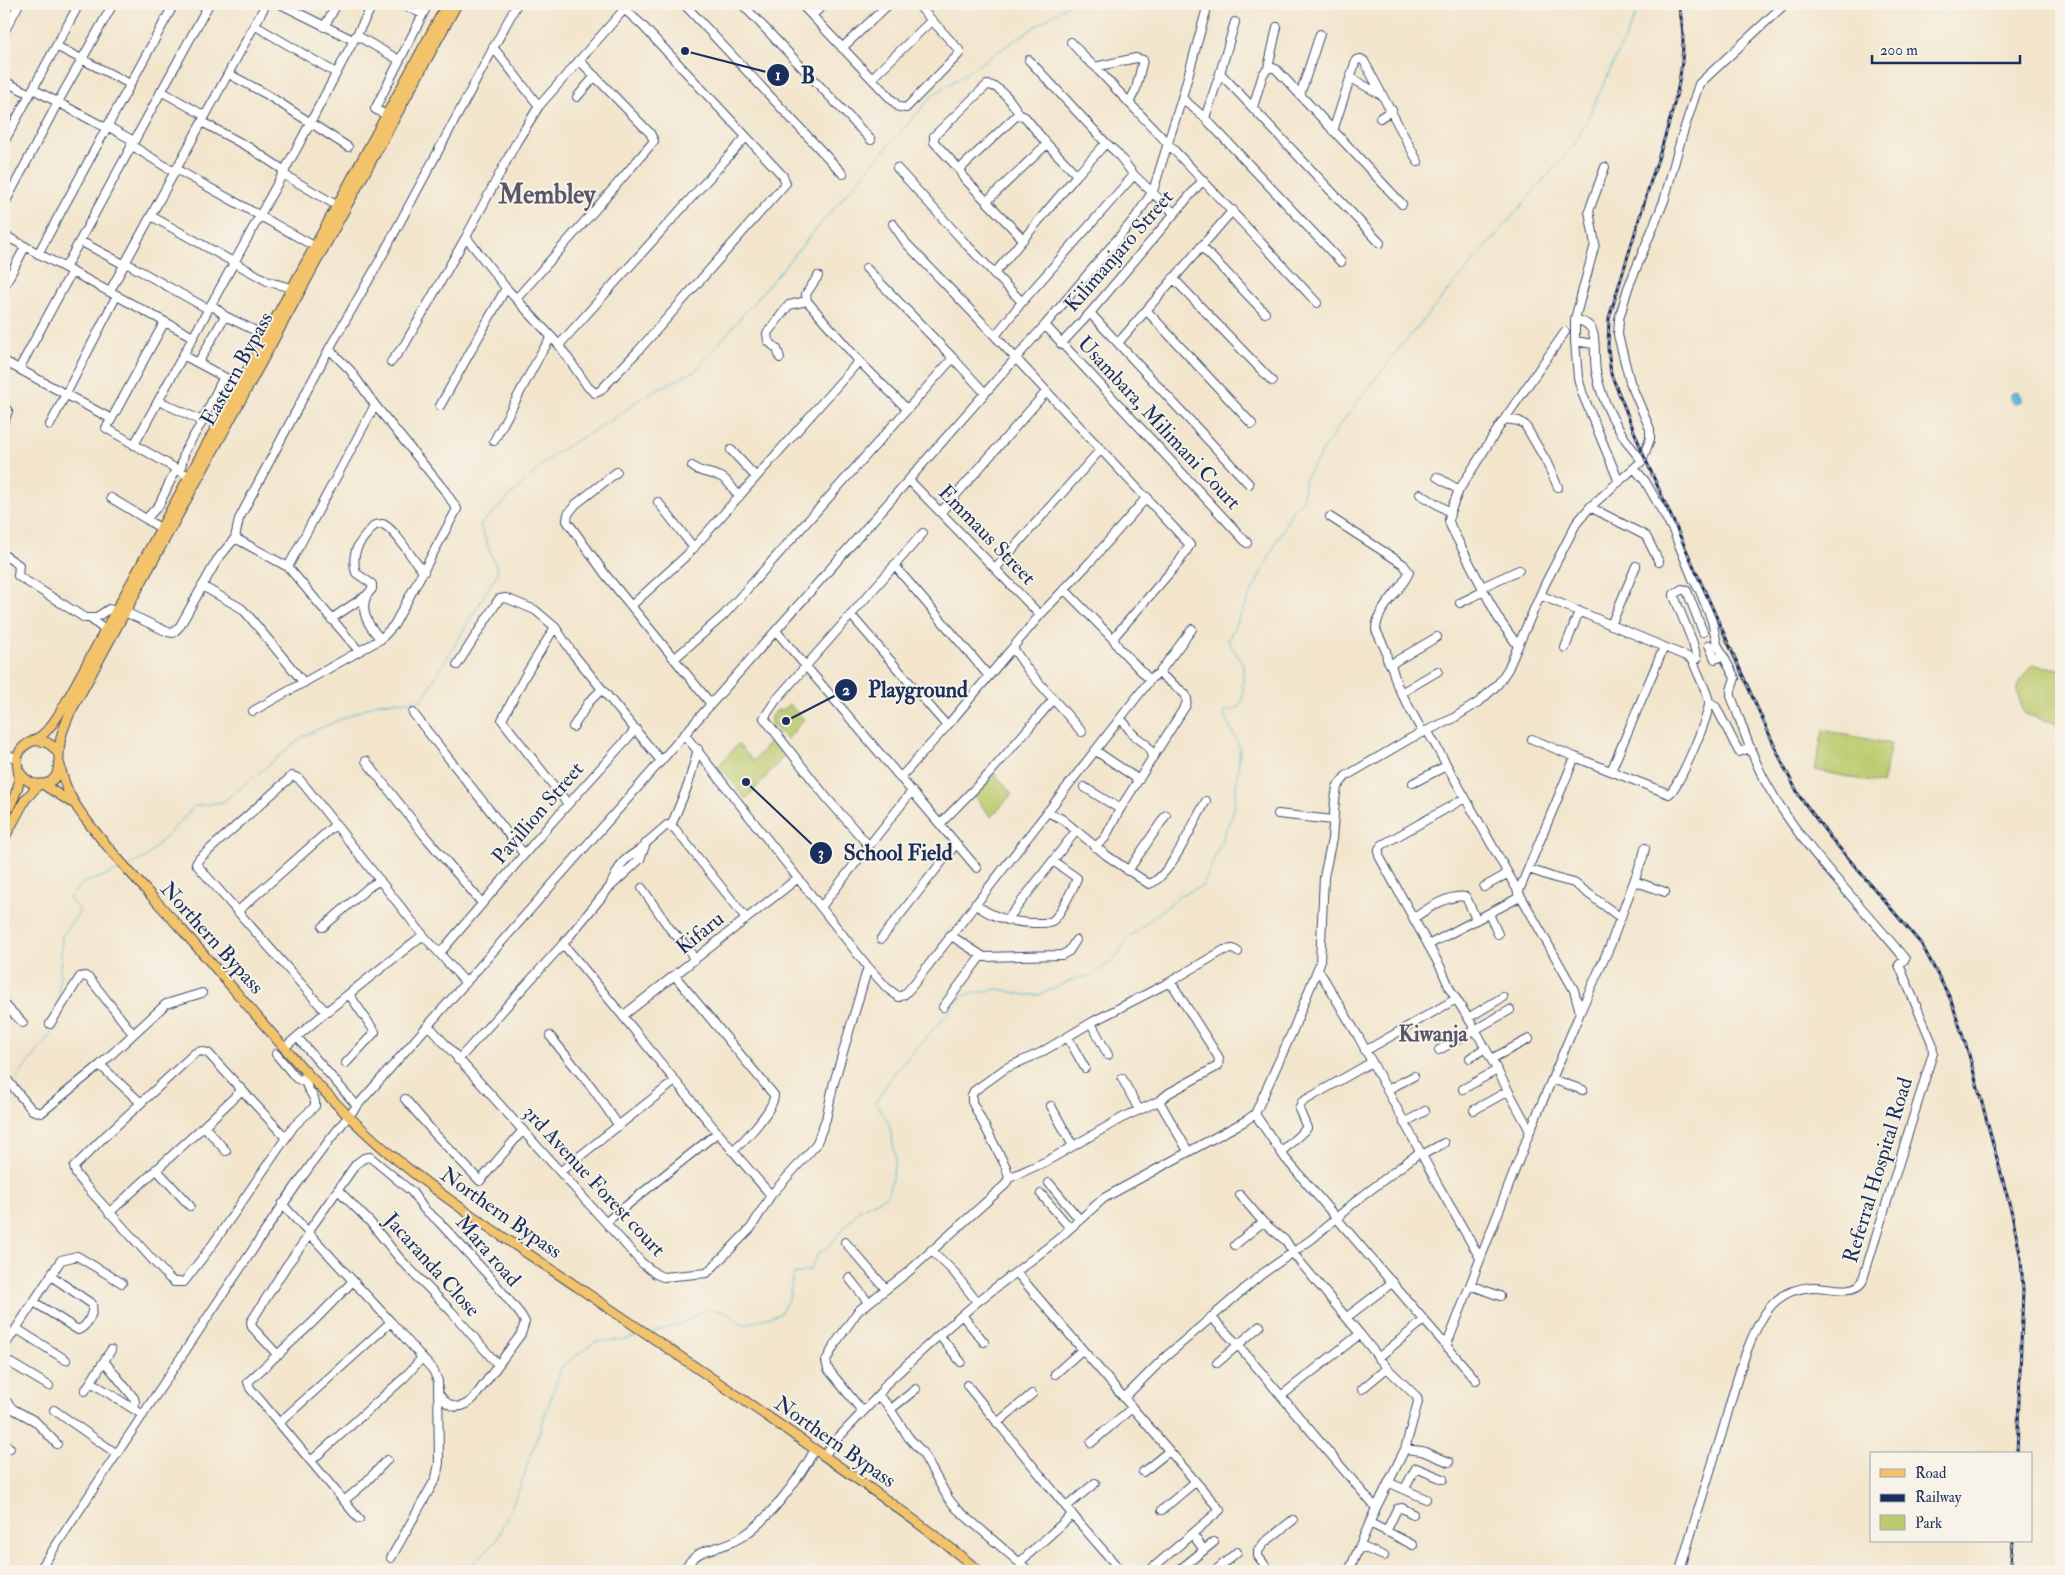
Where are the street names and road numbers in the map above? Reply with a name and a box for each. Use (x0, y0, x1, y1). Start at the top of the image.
street label: Kilimanjaro Street (1059, 184, 1180, 318)
street label: Eastern Bypass (195, 307, 279, 431)
street label: Usambara, Milimani Court (1071, 330, 1247, 516)
street label: Emmaus Street (932, 479, 1042, 591)
street label: Pavillion Street (486, 756, 590, 870)
street label: Northern Bypass (154, 876, 270, 1000)
street label: Kifaru (670, 905, 730, 961)
street label: Referral Hospital Road (1837, 1073, 1919, 1266)
street label: 3rd Avenue Forest court (517, 1100, 671, 1263)
street label: Northern Bypass (435, 1161, 567, 1265)
street label: Jacaranda Close (377, 1206, 486, 1323)
street label: Mara road (449, 1209, 527, 1293)
street label: Northern Bypass (769, 1390, 901, 1494)

